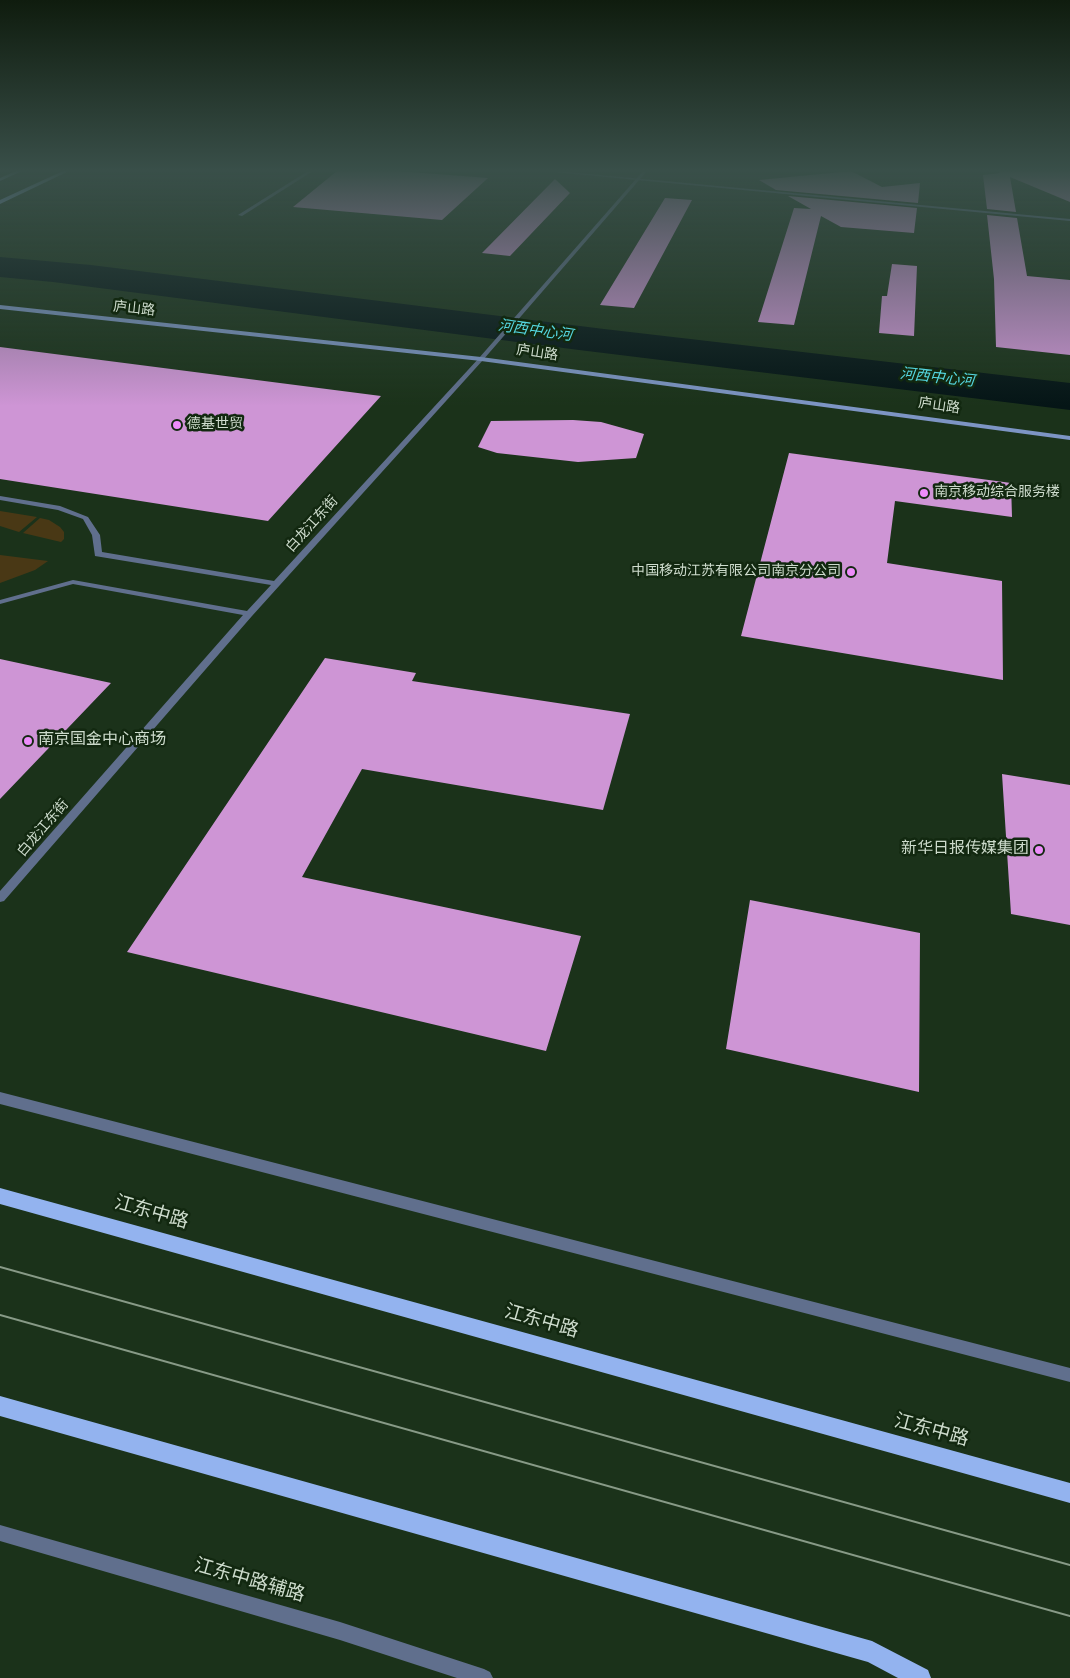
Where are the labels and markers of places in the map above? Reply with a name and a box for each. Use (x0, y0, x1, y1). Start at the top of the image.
place label: 德基世贸 (187, 417, 243, 433)
marker: 德基世贸 (171, 419, 183, 431)
place label: 南京移动综合服务楼 (934, 485, 1060, 501)
marker: 南京移动综合服务楼 (918, 487, 930, 499)
place label: 中国移动江苏有限公司南京分公司 (631, 564, 841, 580)
marker: 中国移动江苏有限公司南京分公司 (845, 566, 857, 578)
place label: 南京国金中心商场 (38, 731, 166, 751)
marker: 南京国金中心商场 (22, 735, 34, 747)
place label: 新华日报传媒集团 (901, 840, 1029, 860)
marker: 新华日报传媒集团 (1033, 844, 1045, 856)

